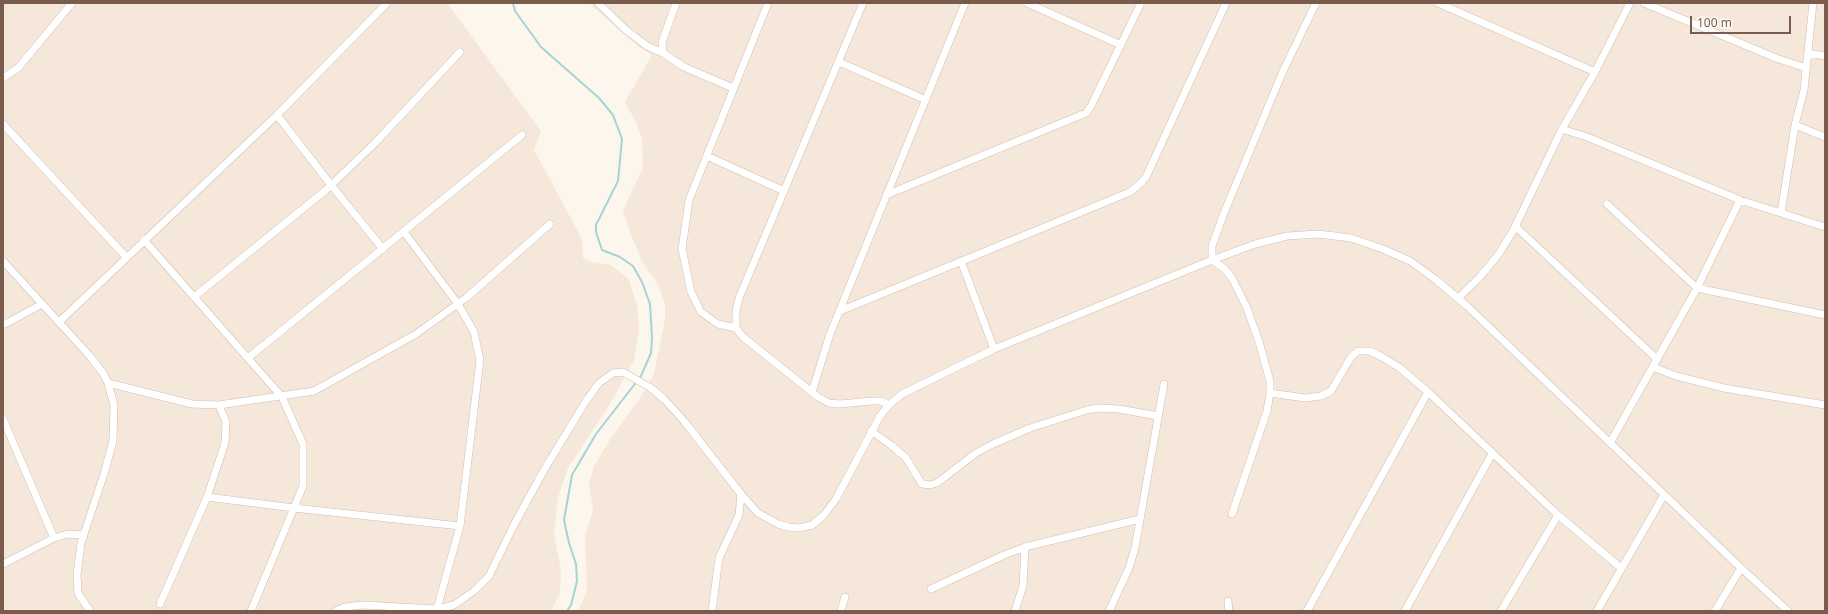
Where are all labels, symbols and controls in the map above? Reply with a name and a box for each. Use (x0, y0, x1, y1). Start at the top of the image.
scale bar (1692, 8, 1793, 34)
text: 100 m (1697, 14, 1732, 31)

